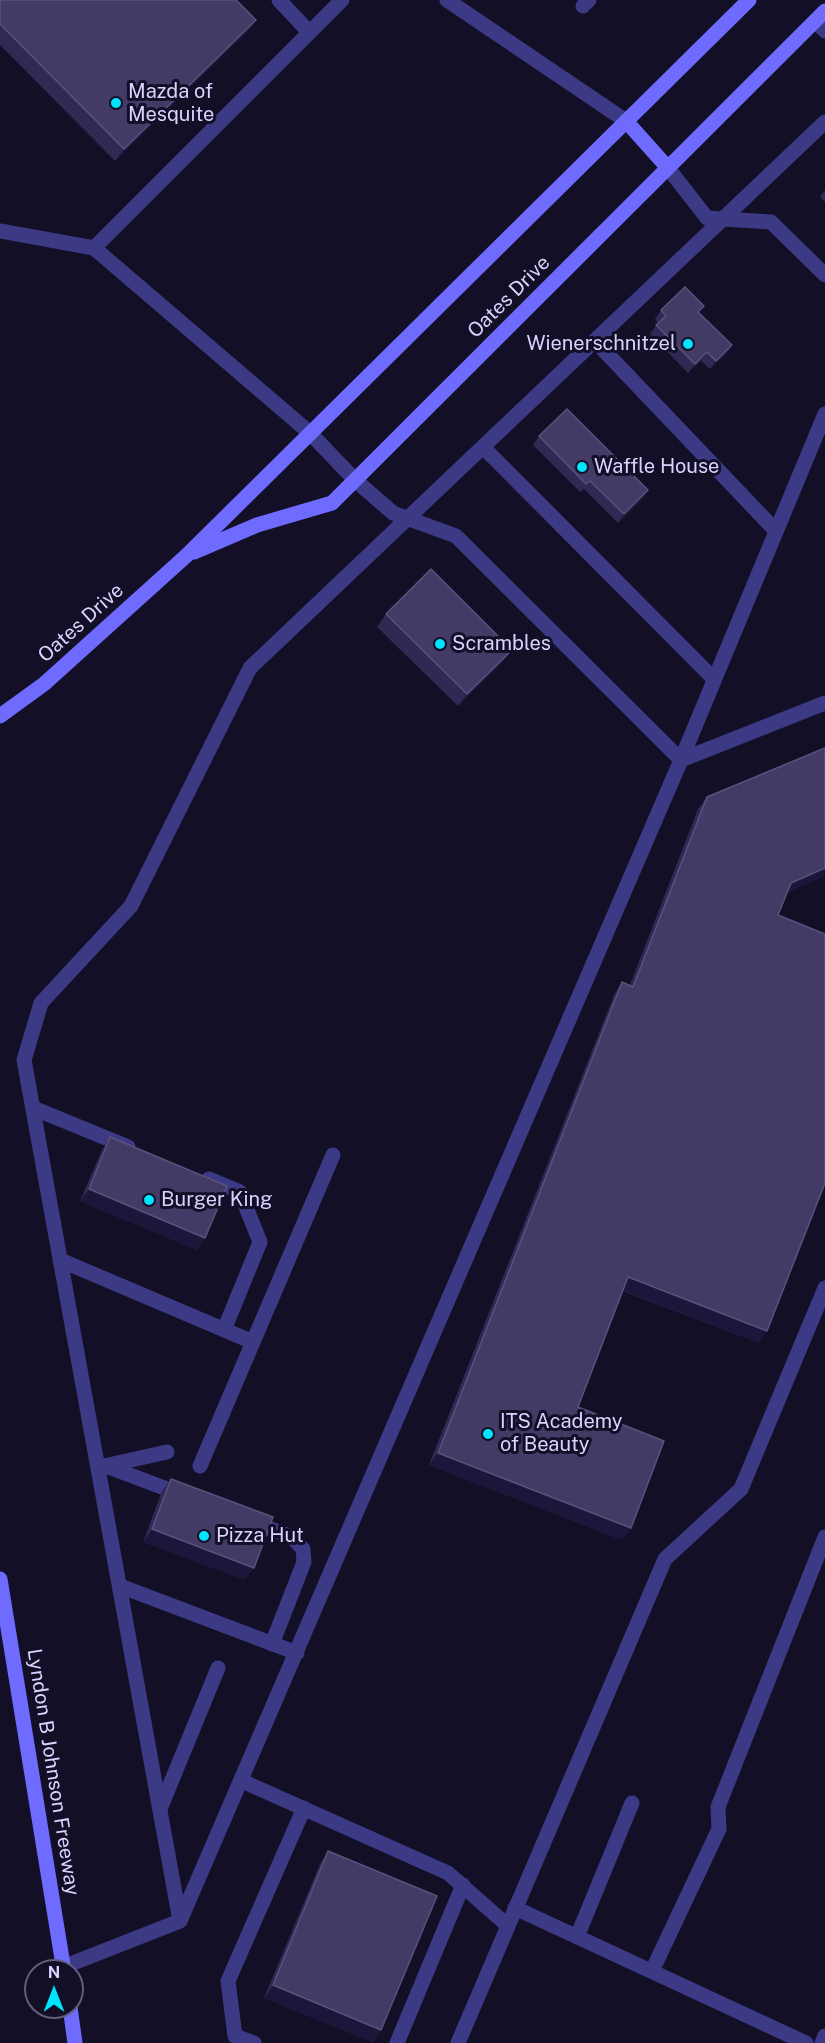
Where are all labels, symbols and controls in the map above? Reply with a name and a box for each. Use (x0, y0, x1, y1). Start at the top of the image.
place label: Mazda of Mesquite (128, 80, 214, 127)
marker: Mazda of Mesquite (109, 96, 123, 110)
street label: Oates Drive (463, 251, 555, 343)
place label: Wienerschnitzel (526, 332, 676, 356)
marker: Wienerschnitzel (681, 337, 695, 351)
place label: Waffle House (594, 455, 719, 479)
marker: Waffle House (575, 460, 589, 474)
street label: Oates Drive (33, 578, 129, 668)
place label: Scrambles (452, 632, 551, 656)
marker: Scrambles (433, 637, 447, 651)
place label: Burger King (161, 1188, 272, 1212)
marker: Burger King (142, 1193, 156, 1207)
place label: ITS Academy of Beauty (500, 1410, 622, 1457)
marker: ITS Academy of Beauty (481, 1427, 495, 1441)
place label: Pizza Hut (216, 1524, 304, 1548)
marker: Pizza Hut (197, 1529, 211, 1543)
street label: Lyndon B Johnson Freeway (22, 1647, 84, 1897)
north arrow (24, 1959, 84, 2019)
text: N (48, 1963, 60, 1982)

